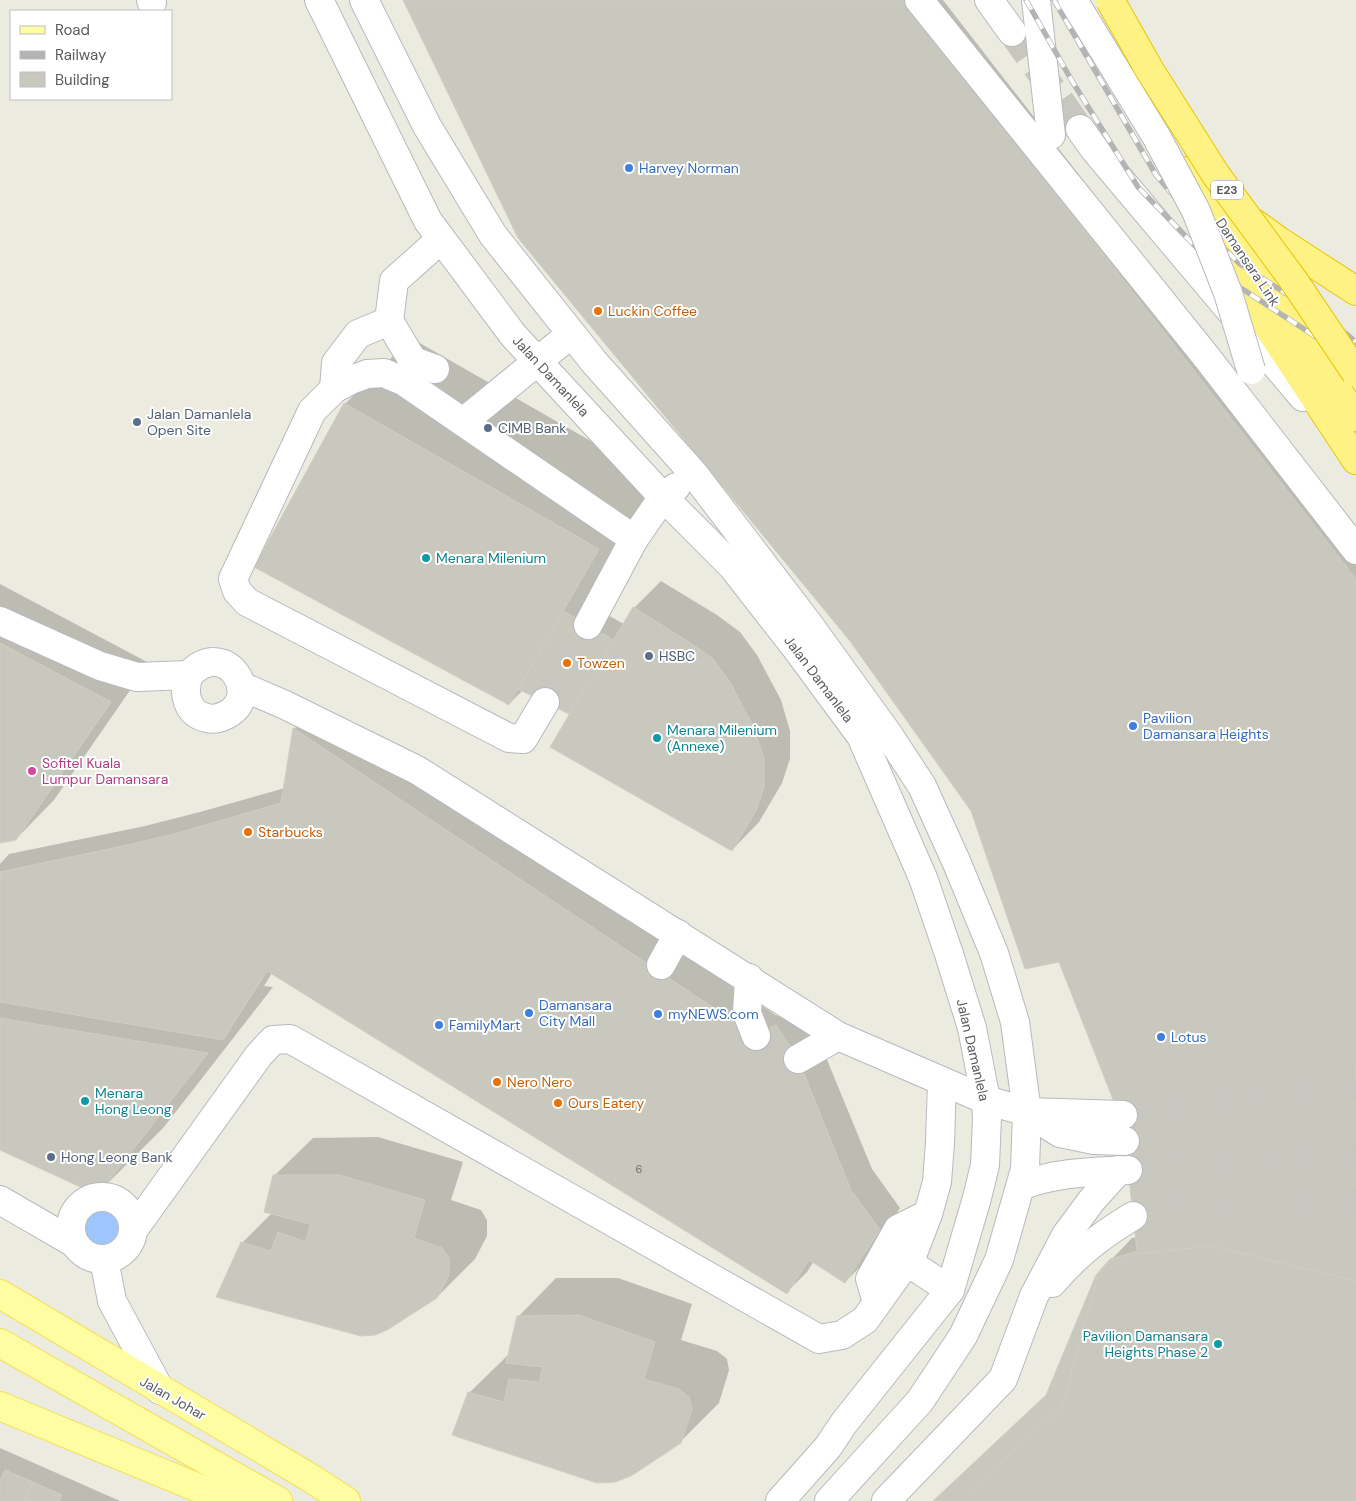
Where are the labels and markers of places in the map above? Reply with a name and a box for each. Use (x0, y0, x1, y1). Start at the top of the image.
place label: Harvey Norman (639, 159, 739, 177)
marker: Harvey Norman (623, 162, 635, 174)
place label: Luckin Coffee (608, 302, 697, 320)
marker: Luckin Coffee (592, 305, 604, 317)
place label: Jalan Damanlela Open Site (147, 405, 251, 439)
marker: Jalan Damanlela Open Site (131, 416, 143, 428)
place label: CIMB Bank (498, 419, 566, 437)
marker: CIMB Bank (482, 422, 494, 434)
place label: Menara Milenium (436, 549, 546, 567)
marker: Menara Milenium (420, 552, 432, 564)
place label: HSBC (659, 647, 695, 665)
marker: HSBC (643, 650, 655, 662)
place label: Towzen (577, 654, 625, 672)
marker: Towzen (561, 657, 573, 669)
place label: Pavilion Damansara Heights (1143, 709, 1269, 743)
marker: Pavilion Damansara Heights (1127, 720, 1139, 732)
place label: Menara Milenium (Annexe) (667, 721, 777, 755)
marker: Menara Milenium (Annexe) (651, 732, 663, 744)
place label: Sofitel Kuala Lumpur Damansara (42, 754, 168, 788)
marker: Sofitel Kuala Lumpur Damansara (26, 765, 38, 777)
place label: Starbucks (258, 823, 323, 841)
marker: Starbucks (242, 826, 254, 838)
place label: Damansara City Mall (539, 996, 612, 1030)
place label: myNEWS.com (668, 1005, 759, 1023)
marker: Damansara City Mall (523, 1007, 535, 1019)
marker: myNEWS.com (652, 1008, 664, 1020)
place label: FamilyMart (449, 1016, 520, 1034)
marker: FamilyMart (433, 1019, 445, 1031)
place label: Lotus (1171, 1028, 1207, 1046)
marker: Lotus (1155, 1031, 1167, 1043)
place label: Nero Nero (507, 1073, 572, 1091)
marker: Nero Nero (491, 1076, 503, 1088)
place label: Menara Hong Leong (95, 1084, 172, 1118)
place label: Ours Eatery (568, 1094, 645, 1112)
marker: Menara Hong Leong (79, 1095, 91, 1107)
marker: Ours Eatery (552, 1097, 564, 1109)
place label: Hong Leong Bank (61, 1148, 172, 1166)
marker: Hong Leong Bank (45, 1151, 57, 1163)
place label: Pavilion Damansara Heights Phase 2 (1083, 1327, 1208, 1361)
marker: Pavilion Damansara Heights Phase 2 (1212, 1338, 1224, 1350)

